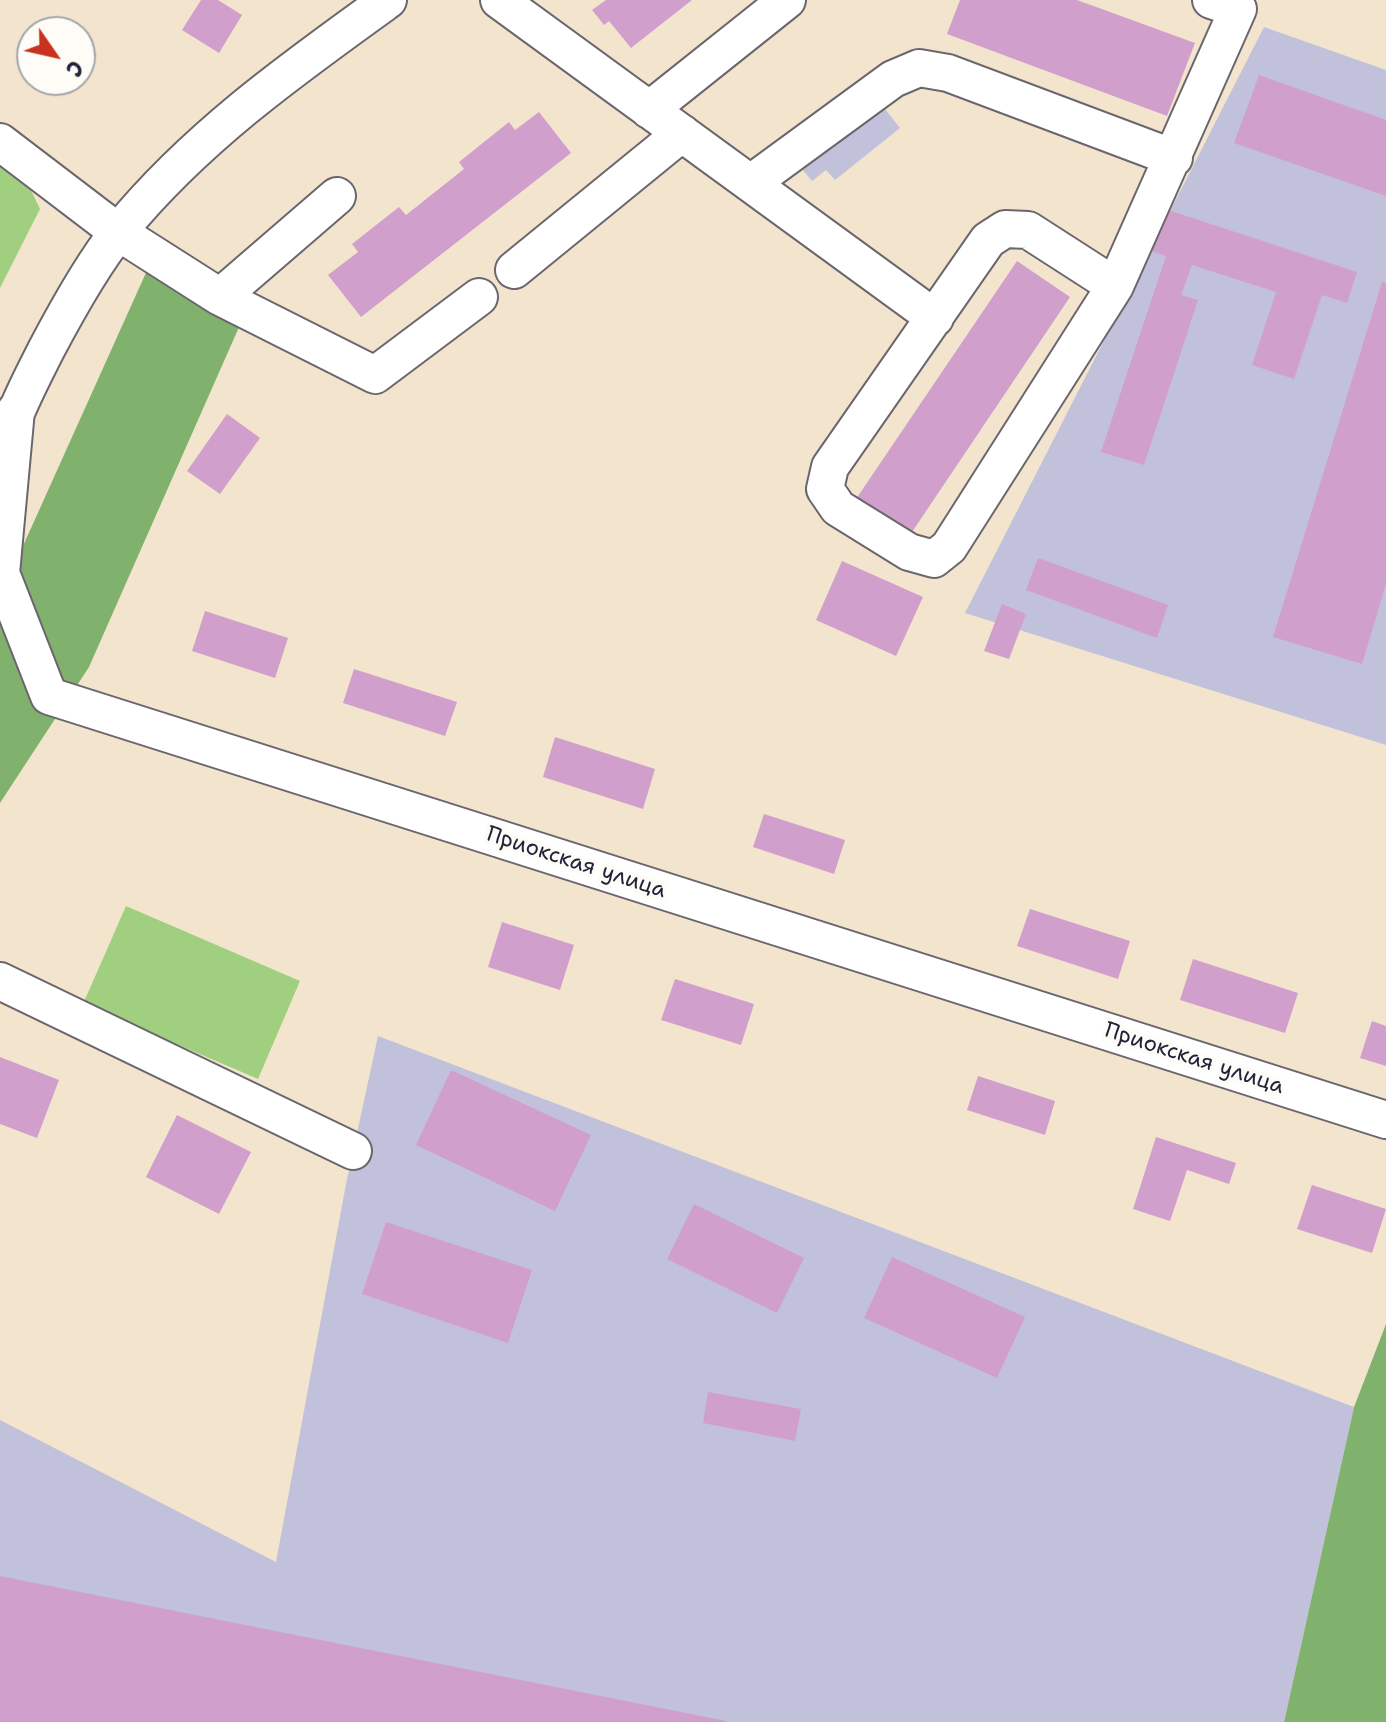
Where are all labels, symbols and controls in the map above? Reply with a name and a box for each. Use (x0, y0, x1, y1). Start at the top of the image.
north arrow (16, 16, 96, 96)
text: С (59, 55, 90, 82)
street label: Приокская улица (483, 822, 669, 904)
street label: Приокская улица (1101, 1018, 1287, 1100)

